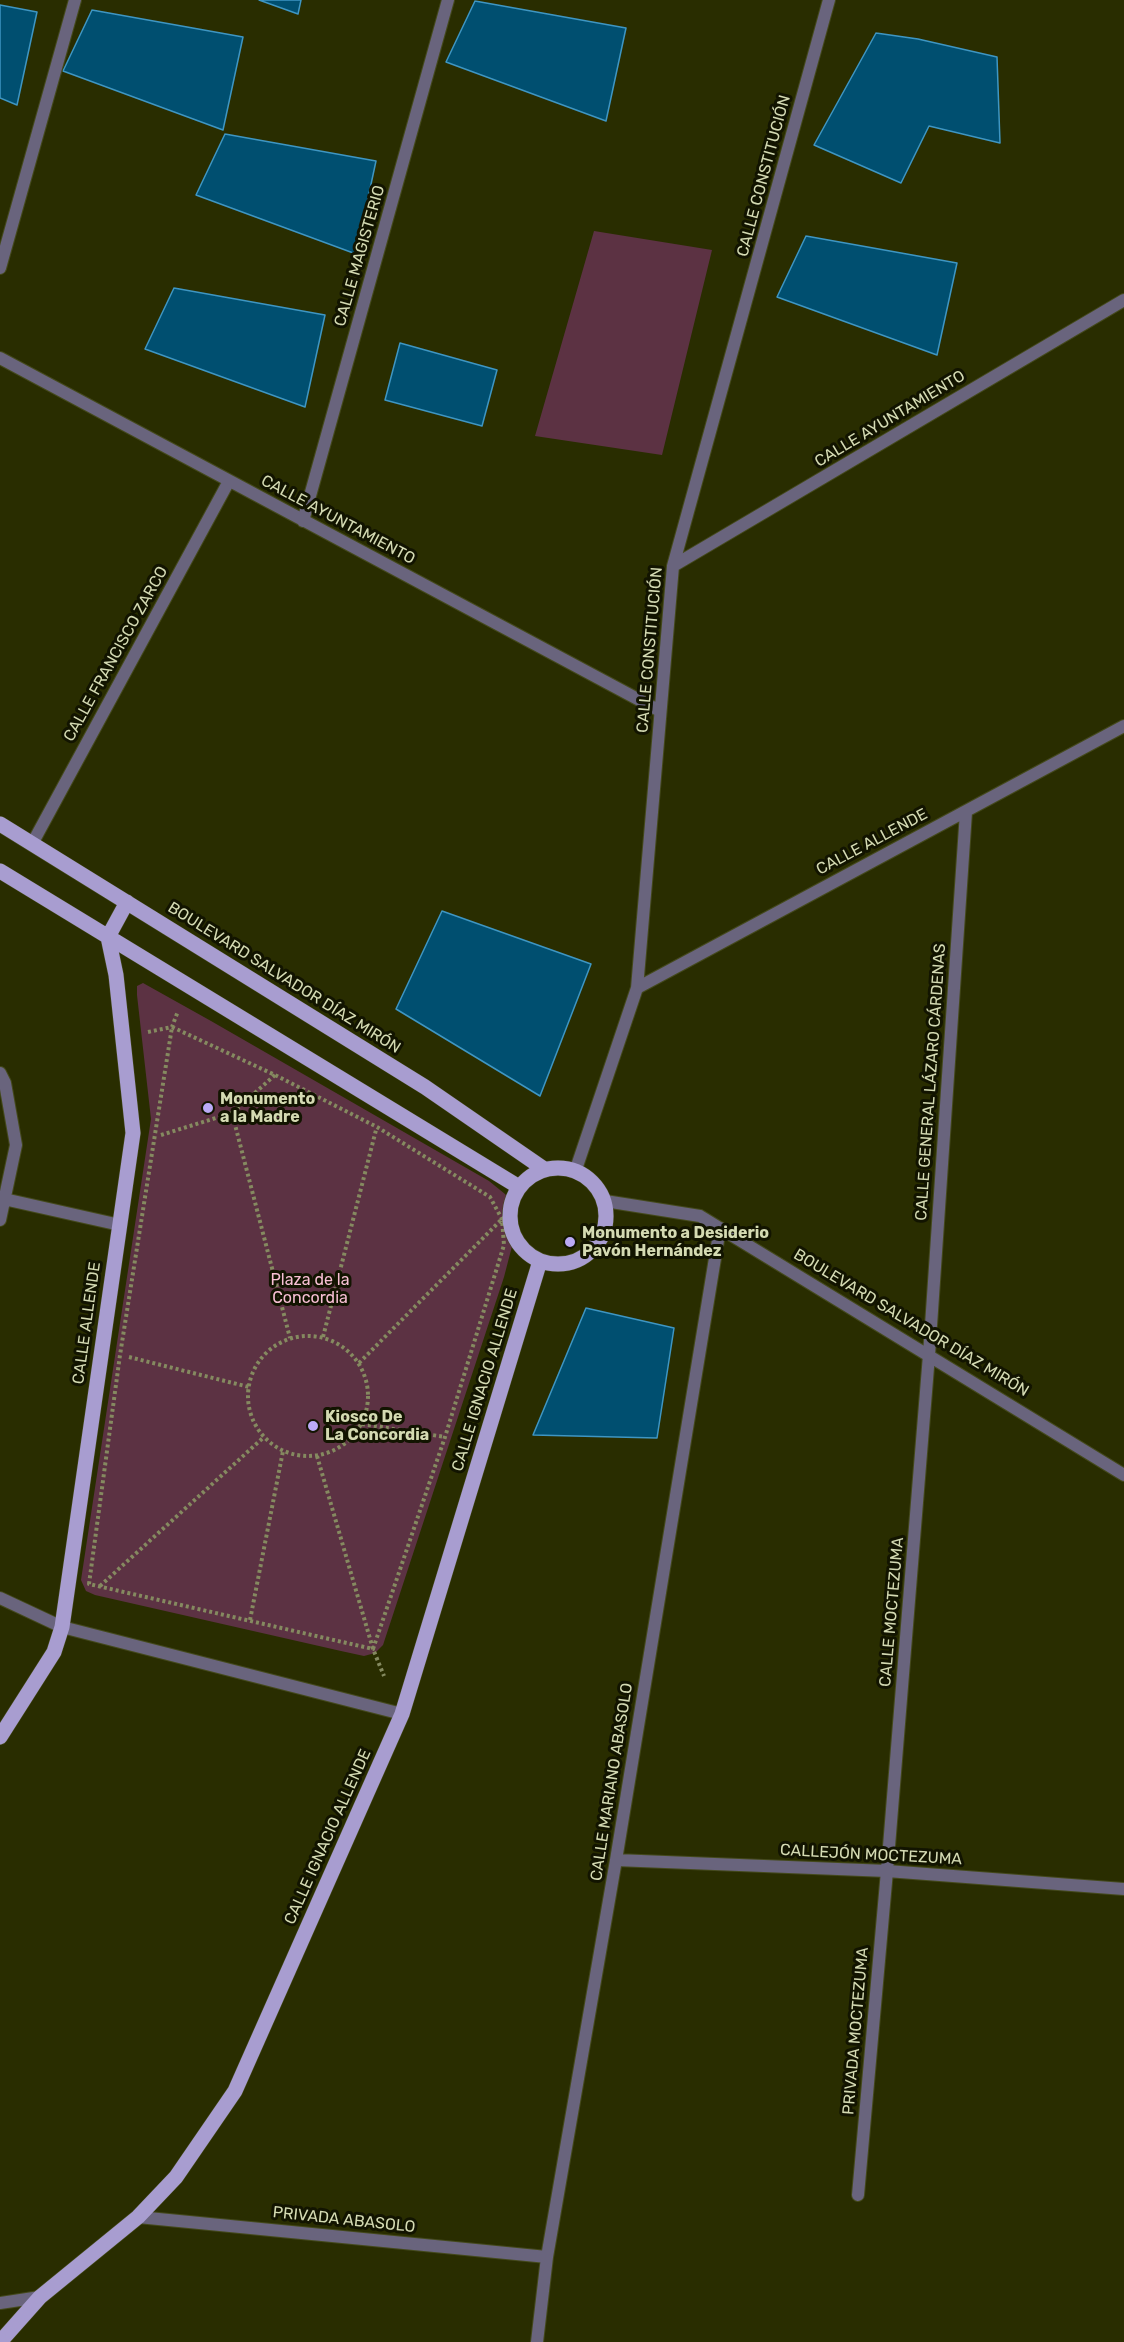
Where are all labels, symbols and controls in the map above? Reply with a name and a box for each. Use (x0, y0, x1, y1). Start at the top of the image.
street label: CALLE CONSTITUCIÓN (733, 93, 795, 259)
street label: CALLE MAGISTERIO (331, 183, 389, 329)
street label: CALLE AYUNTAMIENTO (811, 367, 969, 471)
street label: CALLE AYUNTAMIENTO (258, 471, 418, 569)
street label: CALLE FRANCISCO ZARCO (60, 563, 172, 745)
street label: CALLE CONSTITUCIÓN (633, 566, 667, 734)
street label: CALLE ALLENDE (813, 805, 931, 879)
street label: BOULEVARD SALVADOR DÍAZ MIRÓN (164, 898, 404, 1058)
street label: CALLE GENERAL LÁZARO CÁRDENAS (912, 943, 950, 1221)
place label: Monumento a la Madre (220, 1089, 315, 1127)
marker: Monumento a la Madre (201, 1101, 215, 1115)
place label: Monumento a Desiderio Pavón Hernández (582, 1223, 769, 1261)
marker: Monumento a Desiderio Pavón Hernández (563, 1235, 577, 1249)
street label: BOULEVARD SALVADOR DÍAZ MIRÓN (790, 1245, 1032, 1401)
street label: CALLE ALLENDE (69, 1261, 105, 1385)
park label: Plaza de la Concordia (270, 1270, 350, 1308)
street label: CALLE IGNACIO ALLENDE (448, 1286, 522, 1474)
place label: Kiosco De La Concordia (325, 1407, 429, 1445)
marker: Kiosco De La Concordia (306, 1419, 320, 1433)
street label: CALLE MOCTEZUMA (876, 1536, 908, 1688)
street label: CALLE MARIANO ABASOLO (587, 1682, 637, 1882)
street label: CALLE IGNACIO ALLENDE (281, 1746, 375, 1928)
street label: CALLEJÓN MOCTEZUMA (779, 1841, 963, 1869)
street label: PRIVADA MOCTEZUMA (839, 1946, 873, 2116)
street label: PRIVADA ABASOLO (272, 2203, 416, 2237)

